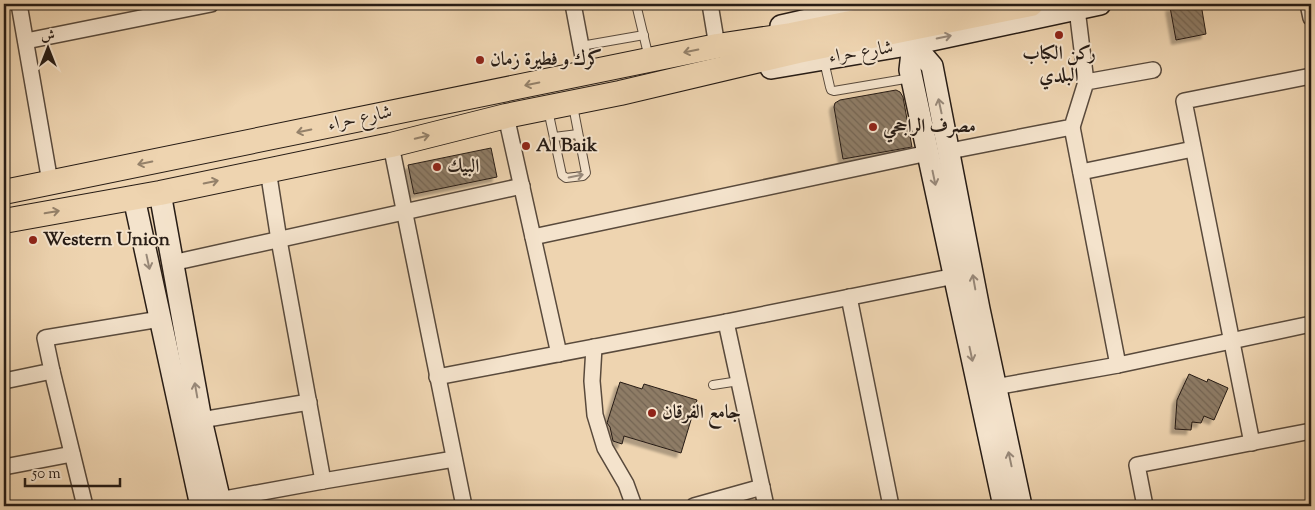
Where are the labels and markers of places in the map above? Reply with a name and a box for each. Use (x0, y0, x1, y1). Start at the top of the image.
marker: ركن الكباب البلدي (1053, 29, 1065, 41)
place label: ركن الكباب البلدي (1022, 41, 1096, 90)
place label: كرك و فطيرة زمان (490, 47, 602, 74)
marker: كرك و فطيرة زمان (474, 54, 486, 66)
place label: مصرف الراجحي (883, 114, 976, 143)
marker: مصرف الراجحي (867, 121, 879, 133)
place label: Al Baik (536, 133, 598, 160)
marker: Al Baik (520, 140, 532, 152)
place label: البيك (447, 154, 479, 181)
marker: البيك (431, 161, 443, 173)
place label: Western Union (43, 227, 171, 254)
marker: Western Union (27, 234, 39, 246)
place label: جامع الفرقان (662, 400, 741, 429)
marker: جامع الفرقان (646, 407, 658, 419)

